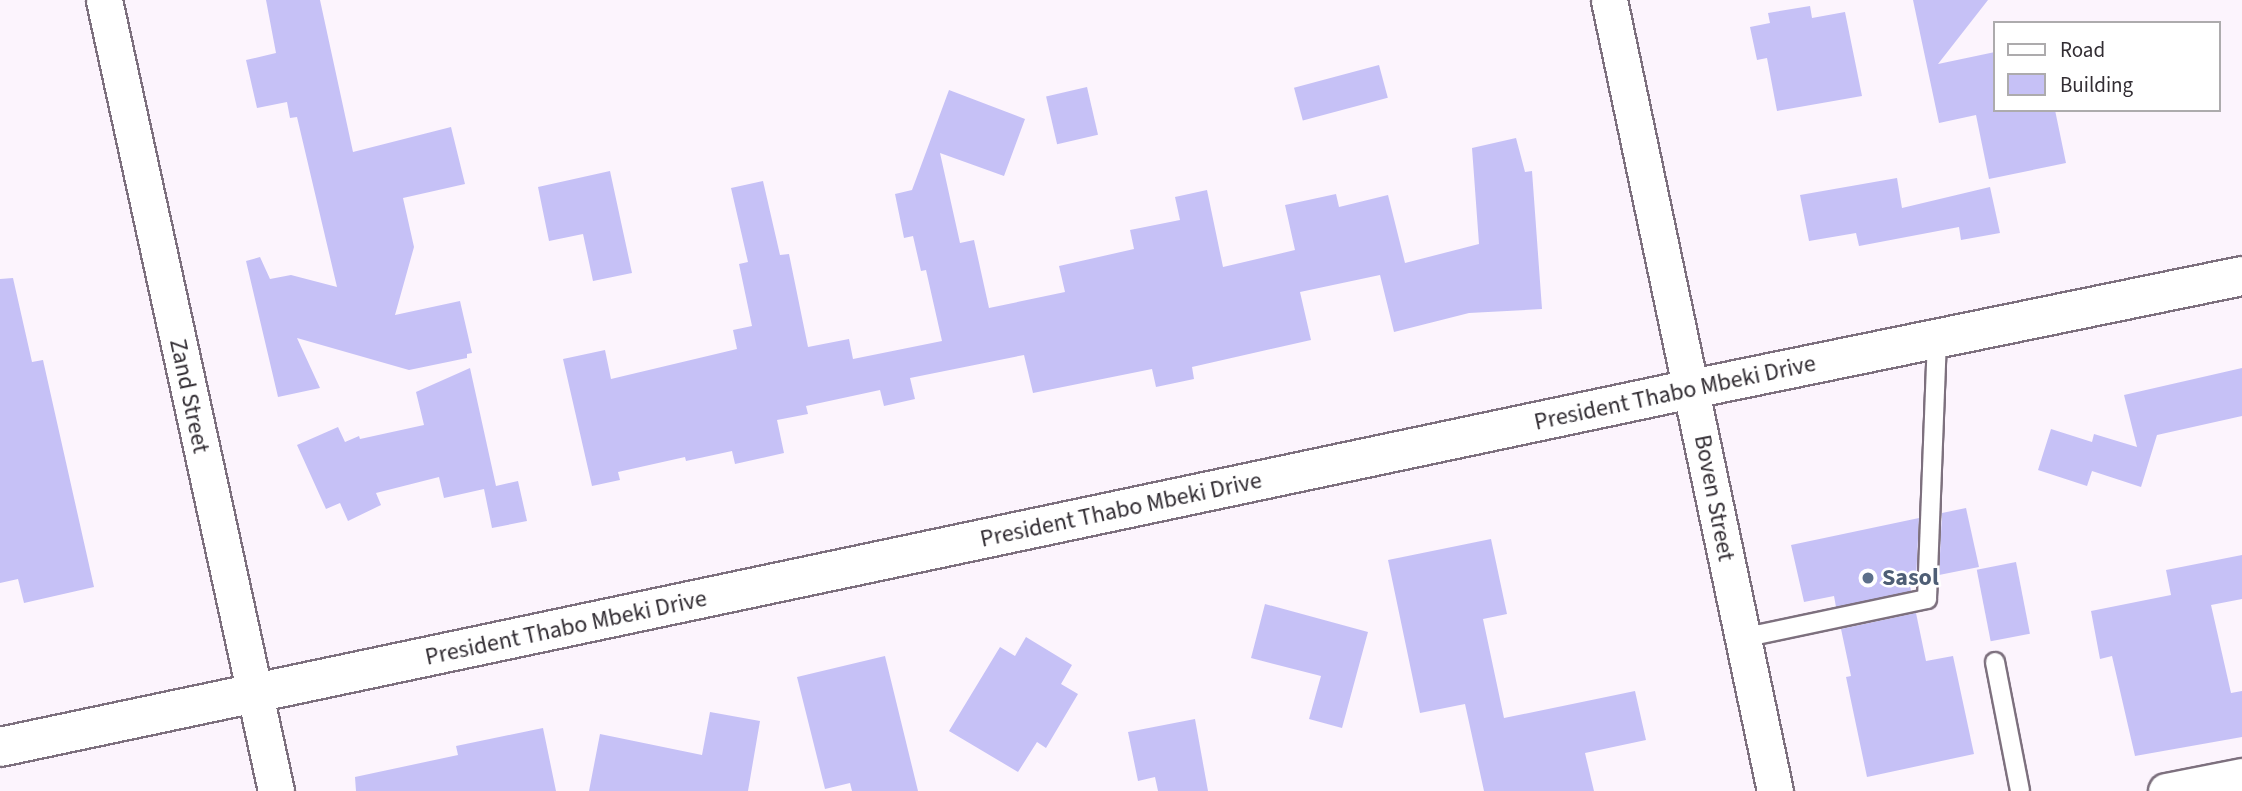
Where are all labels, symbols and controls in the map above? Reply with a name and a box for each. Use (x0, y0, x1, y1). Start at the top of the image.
legend (1994, 21, 2221, 112)
text: Road (2060, 35, 2105, 65)
text: Building (2060, 70, 2133, 100)
street label: Zand Street (163, 336, 215, 456)
street label: President Thabo Mbeki Drive (1532, 349, 1818, 437)
street label: Boven Street (1688, 432, 1740, 564)
street label: President Thabo Mbeki Drive (978, 466, 1264, 554)
place label: Sasol (1882, 564, 1939, 592)
marker: Sasol (1860, 570, 1876, 586)
street label: President Thabo Mbeki Drive (423, 584, 709, 672)

